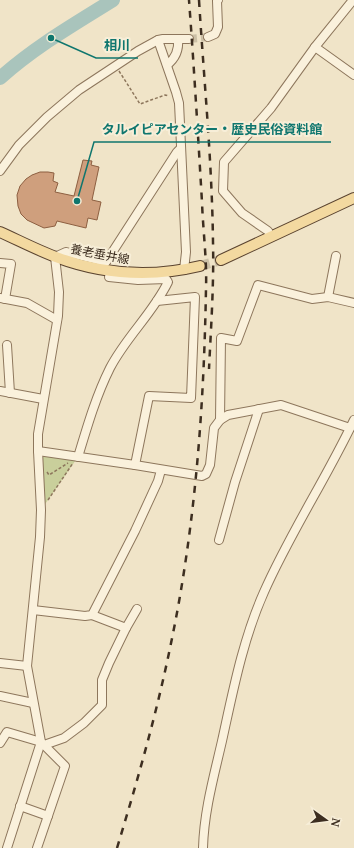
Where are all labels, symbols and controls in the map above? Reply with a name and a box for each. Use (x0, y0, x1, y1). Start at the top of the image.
callout: 相川 (96, 33, 138, 58)
text: 相川 (104, 36, 130, 54)
callout: タルイピアセンター・歴史民俗資料館 (94, 117, 331, 142)
text: タルイピアセンター・歴史民俗資料館 (102, 120, 322, 138)
street label: 養老垂井線 (69, 240, 131, 268)
north arrow (306, 800, 346, 840)
text: N (328, 817, 345, 829)

